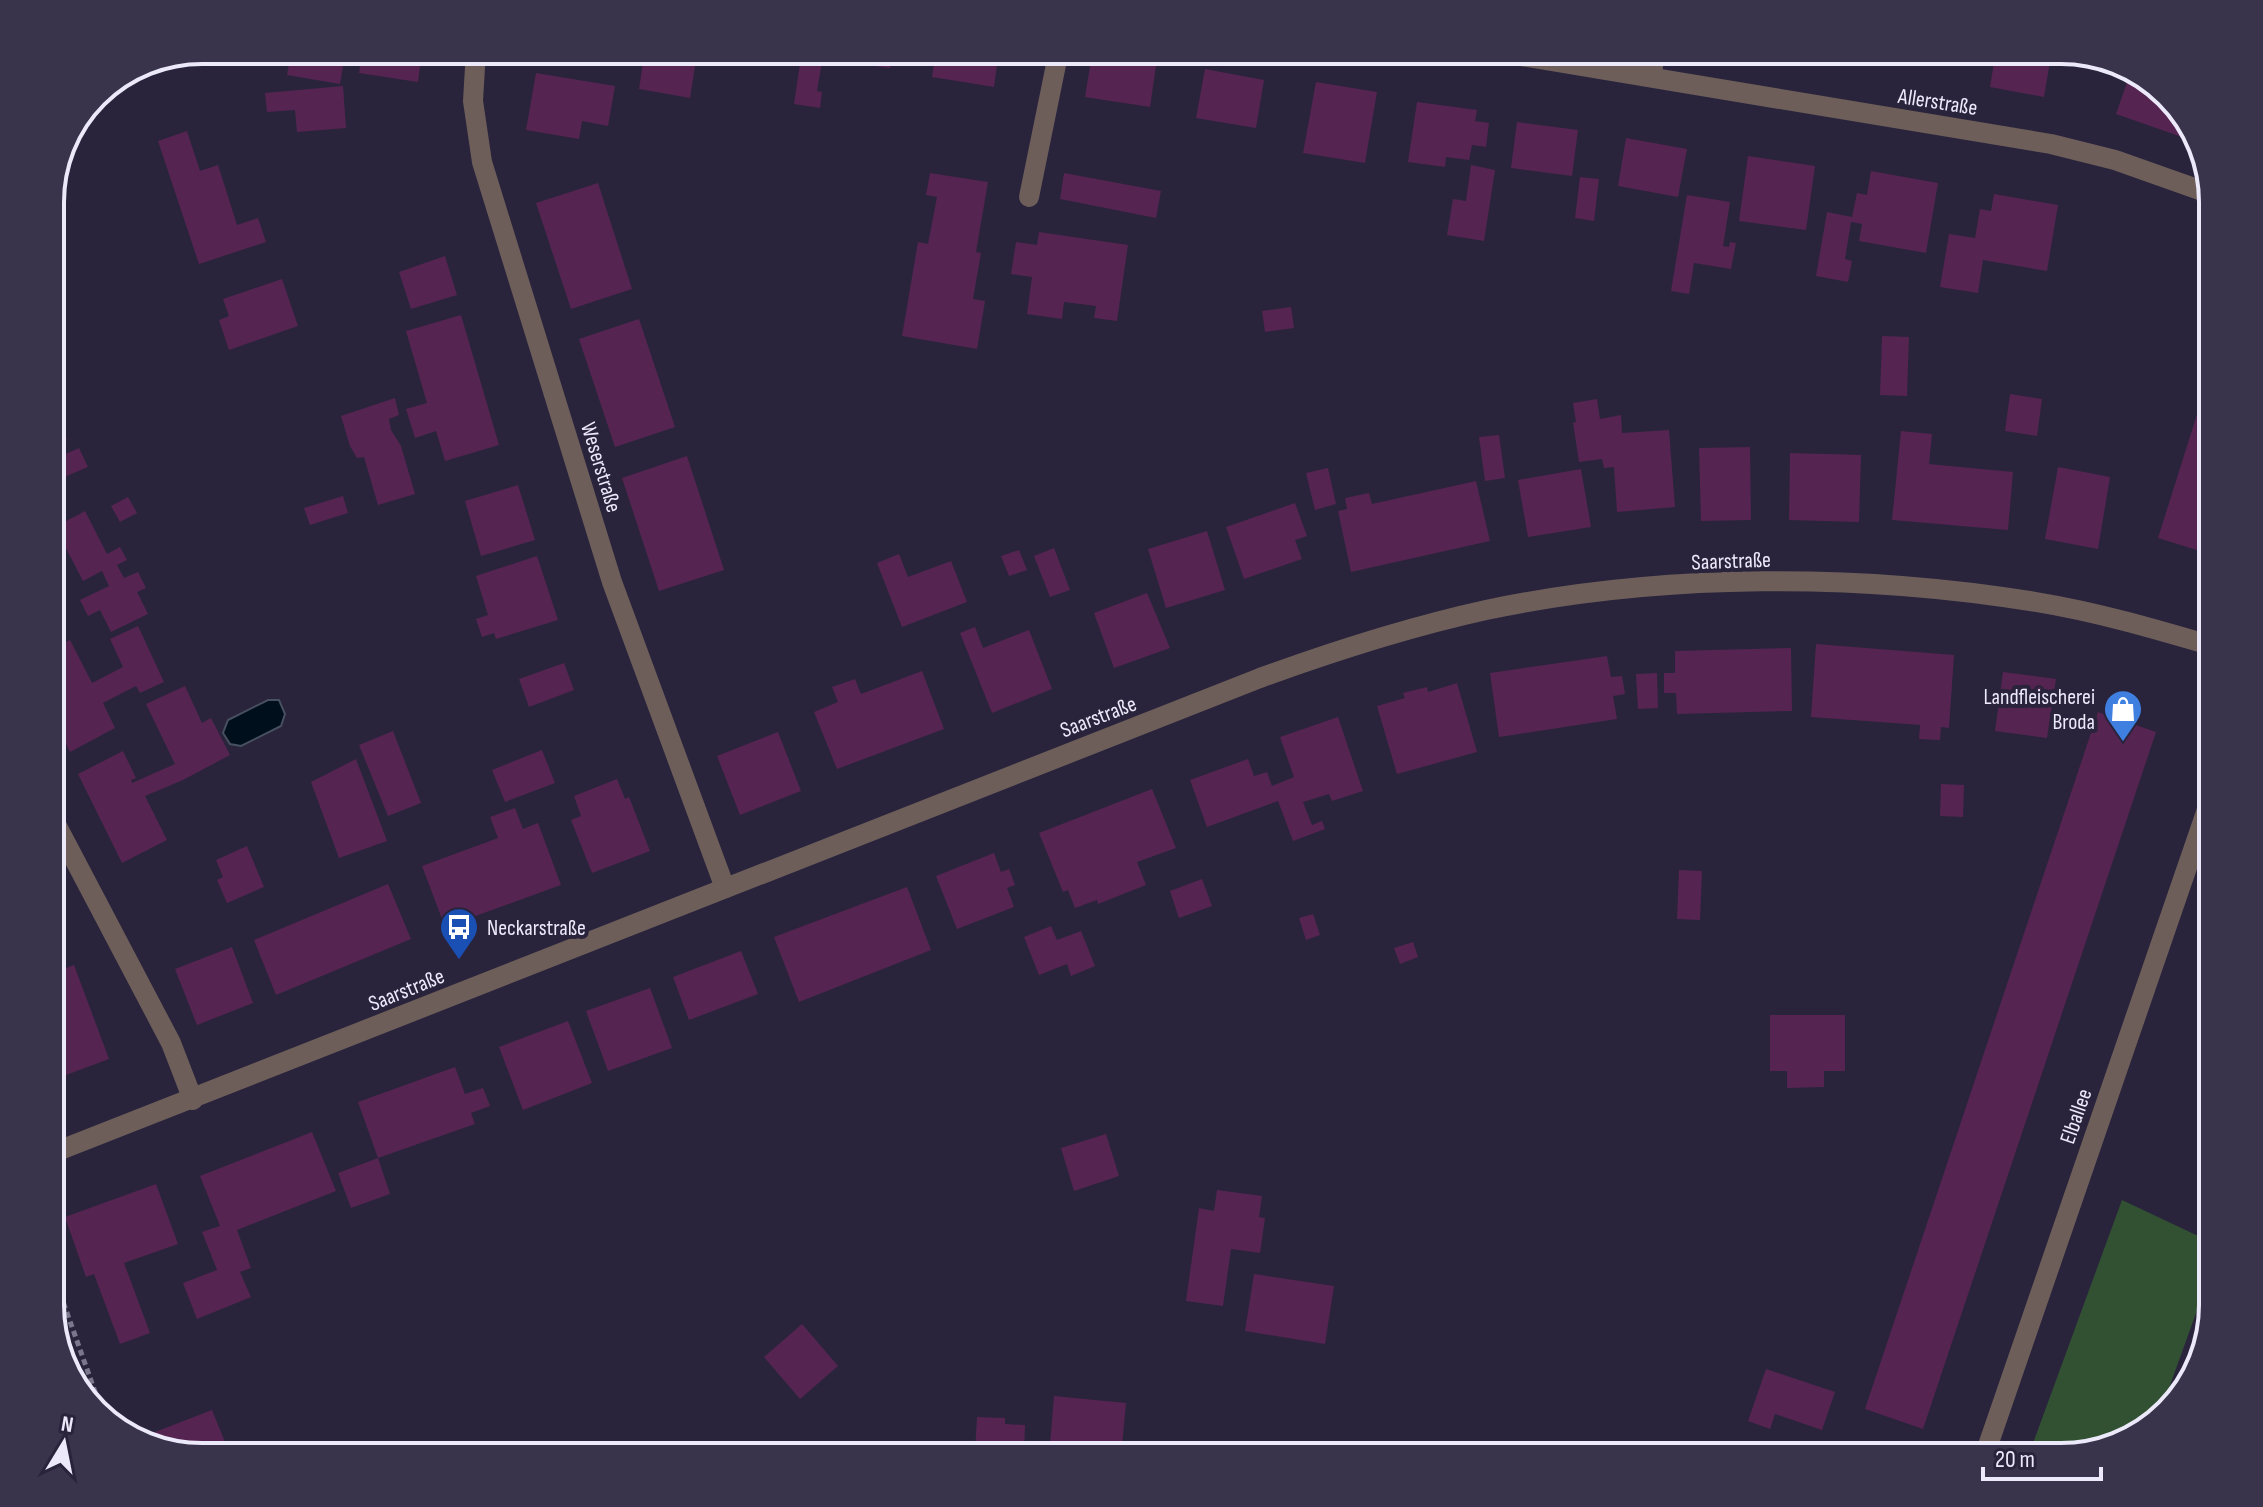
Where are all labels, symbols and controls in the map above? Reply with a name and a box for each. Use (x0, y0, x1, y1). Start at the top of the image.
street label: Allerstraße (1895, 83, 1979, 122)
street label: Weserstraße (574, 419, 627, 516)
street label: Saarstraße (1691, 547, 1771, 576)
place label: Landfleischerei Broda (1983, 684, 2095, 736)
shop icon: Landfleischerei Broda (2102, 688, 2144, 743)
street label: Saarstraße (1057, 691, 1140, 744)
bus stop icon: Neckarstraße (438, 906, 480, 961)
place label: Neckarstraße (487, 915, 586, 942)
street label: Saarstraße (365, 963, 448, 1018)
street label: Elballee (2054, 1085, 2098, 1148)
north arrow (24, 1403, 104, 1483)
text: N (59, 1410, 75, 1439)
scale bar (1983, 1431, 2101, 1481)
text: 20 m (1995, 1445, 2035, 1474)

